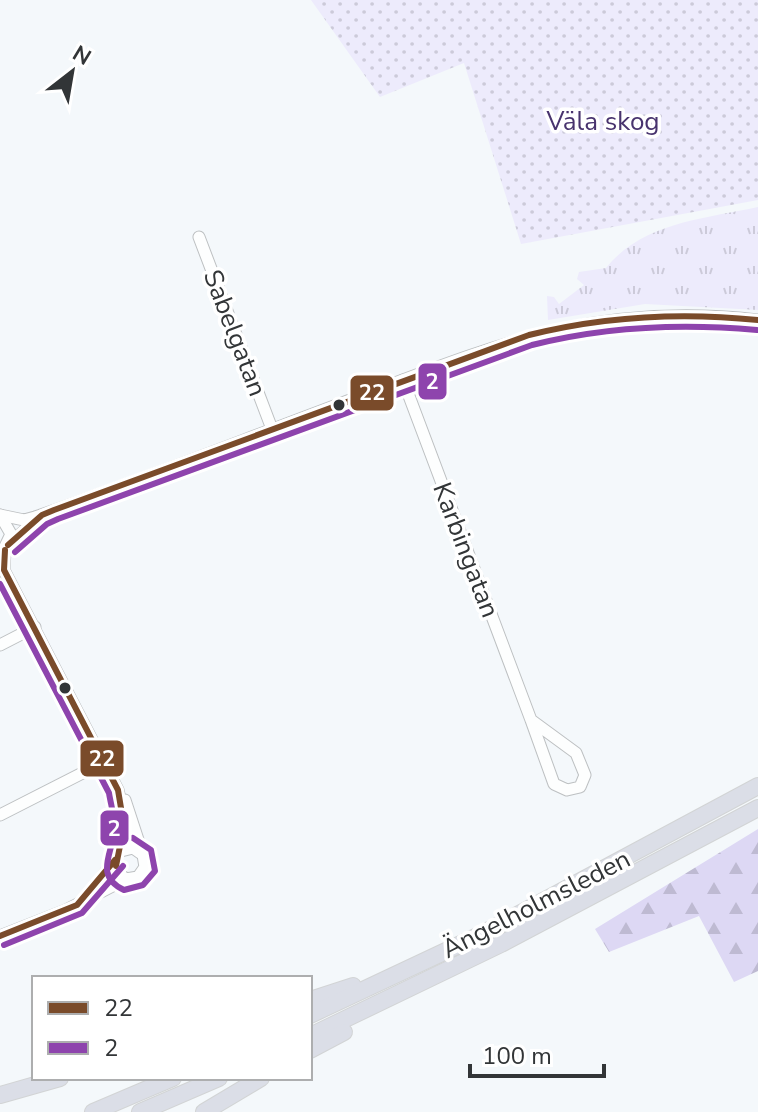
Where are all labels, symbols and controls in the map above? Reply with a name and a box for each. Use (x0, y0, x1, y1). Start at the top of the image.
north arrow (32, 32, 112, 112)
text: N (67, 39, 97, 73)
park label: Väla skog (545, 104, 660, 139)
street label: Sabelgatan (195, 265, 275, 401)
line badge: 2 (417, 362, 448, 401)
text: 2 (425, 367, 439, 397)
line badge: 22 (349, 374, 395, 412)
text: 22 (359, 378, 385, 408)
unlabelled marker (331, 397, 347, 413)
street label: Karbingatan (424, 477, 508, 623)
unlabelled marker (57, 680, 73, 696)
line badge: 22 (79, 739, 125, 778)
text: 22 (89, 744, 115, 774)
line badge: 2 (99, 809, 130, 847)
text: 2 (107, 814, 121, 844)
street label: Ängelholmsleden (436, 841, 636, 967)
legend (32, 976, 312, 1080)
text: 22 (104, 992, 133, 1024)
scale bar (470, 1028, 604, 1078)
text: 2 (104, 1032, 118, 1064)
text: 100 m (482, 1040, 552, 1072)

